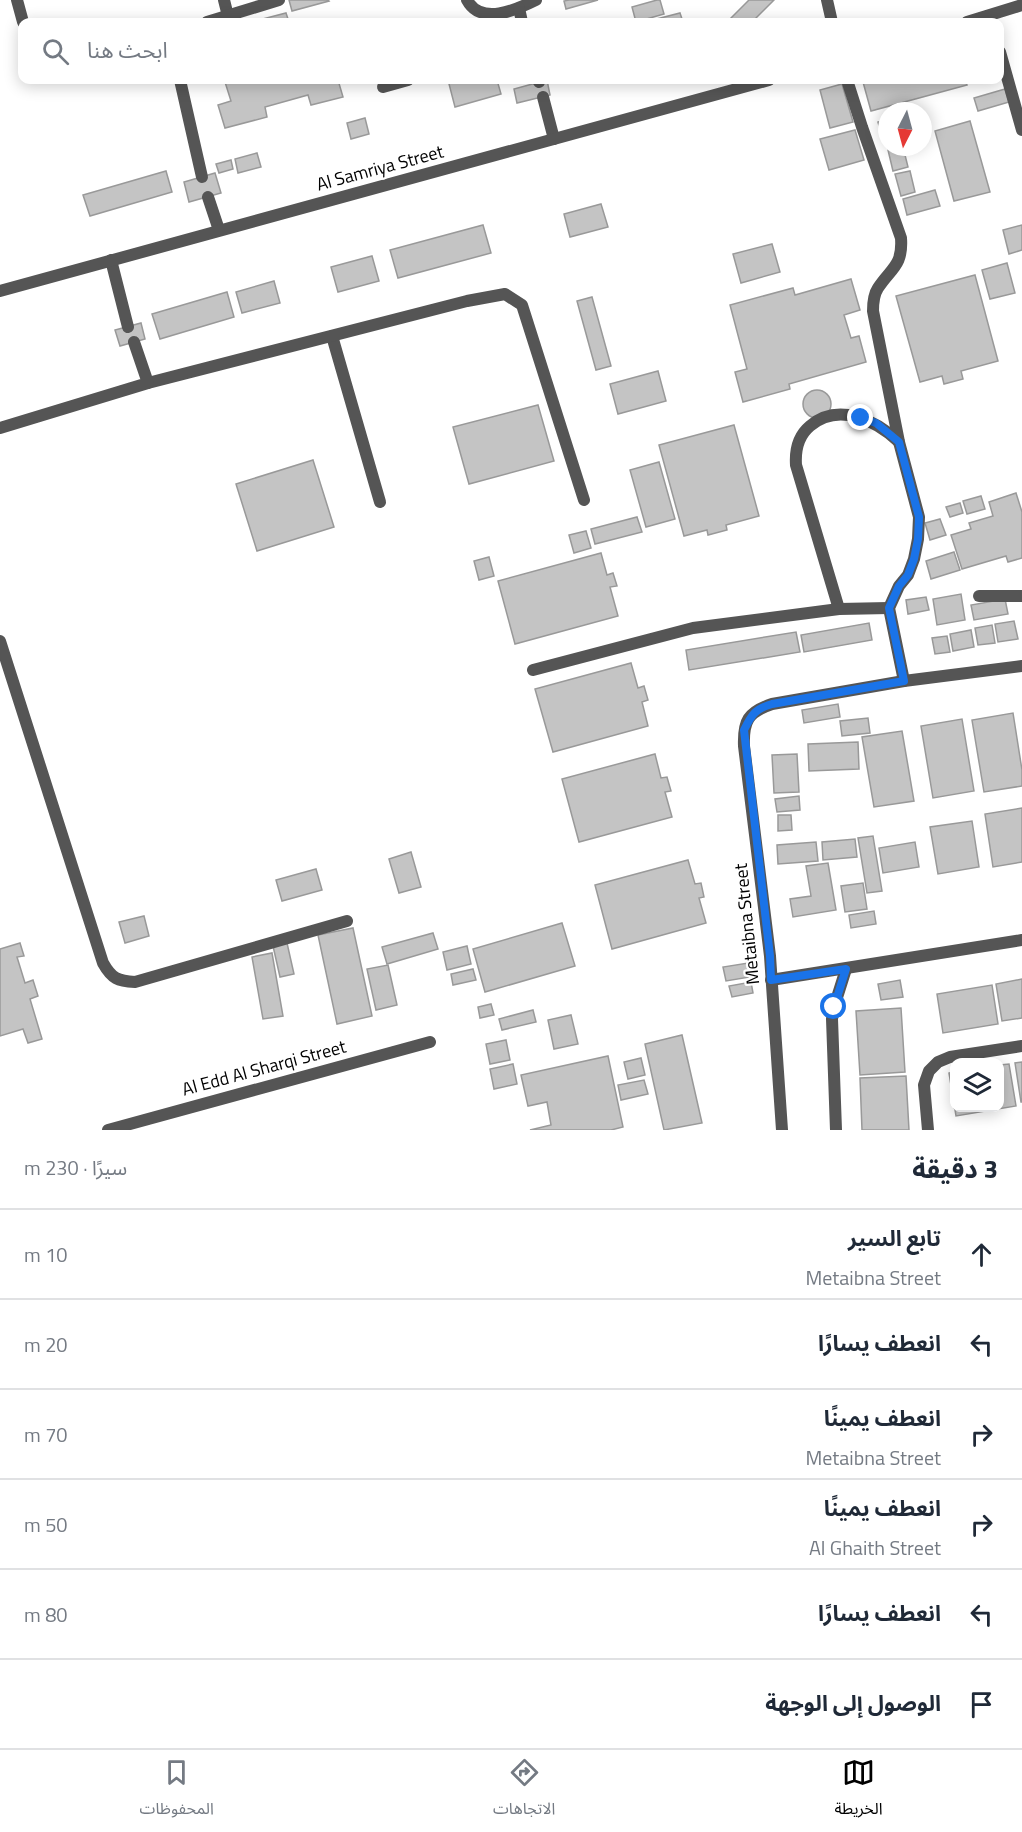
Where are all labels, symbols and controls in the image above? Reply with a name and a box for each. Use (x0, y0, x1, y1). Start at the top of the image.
search box (18, 18, 1004, 84)
text: ابحث هنا (87, 33, 168, 67)
icon: search (39, 35, 72, 68)
north arrow (878, 102, 932, 156)
street label: Al Samriya Street (313, 137, 447, 197)
route end (847, 404, 873, 430)
street label: Metaibna Street (727, 861, 766, 986)
route start (820, 993, 846, 1019)
street label: Al Edd Al Sharqi Street (179, 1032, 349, 1102)
map controls (950, 1058, 1004, 1112)
button: layers (950, 1058, 1004, 1112)
text: 3 دقيقة (912, 1149, 998, 1188)
text: سيرًا · 230 m (24, 1152, 127, 1183)
text: تابع السير (848, 1221, 941, 1255)
icon: ahead (965, 1238, 998, 1271)
text: 10 m (24, 1239, 68, 1270)
text: Metaibna Street (806, 1262, 941, 1293)
text: انعطف يسارًا (818, 1326, 941, 1360)
icon: left (965, 1328, 998, 1361)
text: 20 m (24, 1329, 68, 1360)
text: انعطف يمينًا (824, 1401, 941, 1435)
icon: right (965, 1418, 998, 1451)
text: 70 m (24, 1419, 68, 1450)
text: Metaibna Street (806, 1442, 941, 1473)
text: انعطف يمينًا (824, 1491, 941, 1525)
icon: right (965, 1508, 998, 1541)
text: 50 m (24, 1509, 68, 1540)
text: Al Ghaith Street (809, 1532, 941, 1563)
text: انعطف يسارًا (818, 1596, 941, 1630)
icon: left (965, 1598, 998, 1631)
text: 80 m (24, 1599, 68, 1630)
text: الوصول إلى الوجهة (765, 1686, 941, 1720)
icon: arrive (965, 1688, 998, 1721)
tab: المحفوظات (140, 1756, 214, 1826)
tab: الاتجاهات (493, 1756, 555, 1826)
tab: الخريطة (835, 1756, 882, 1826)

